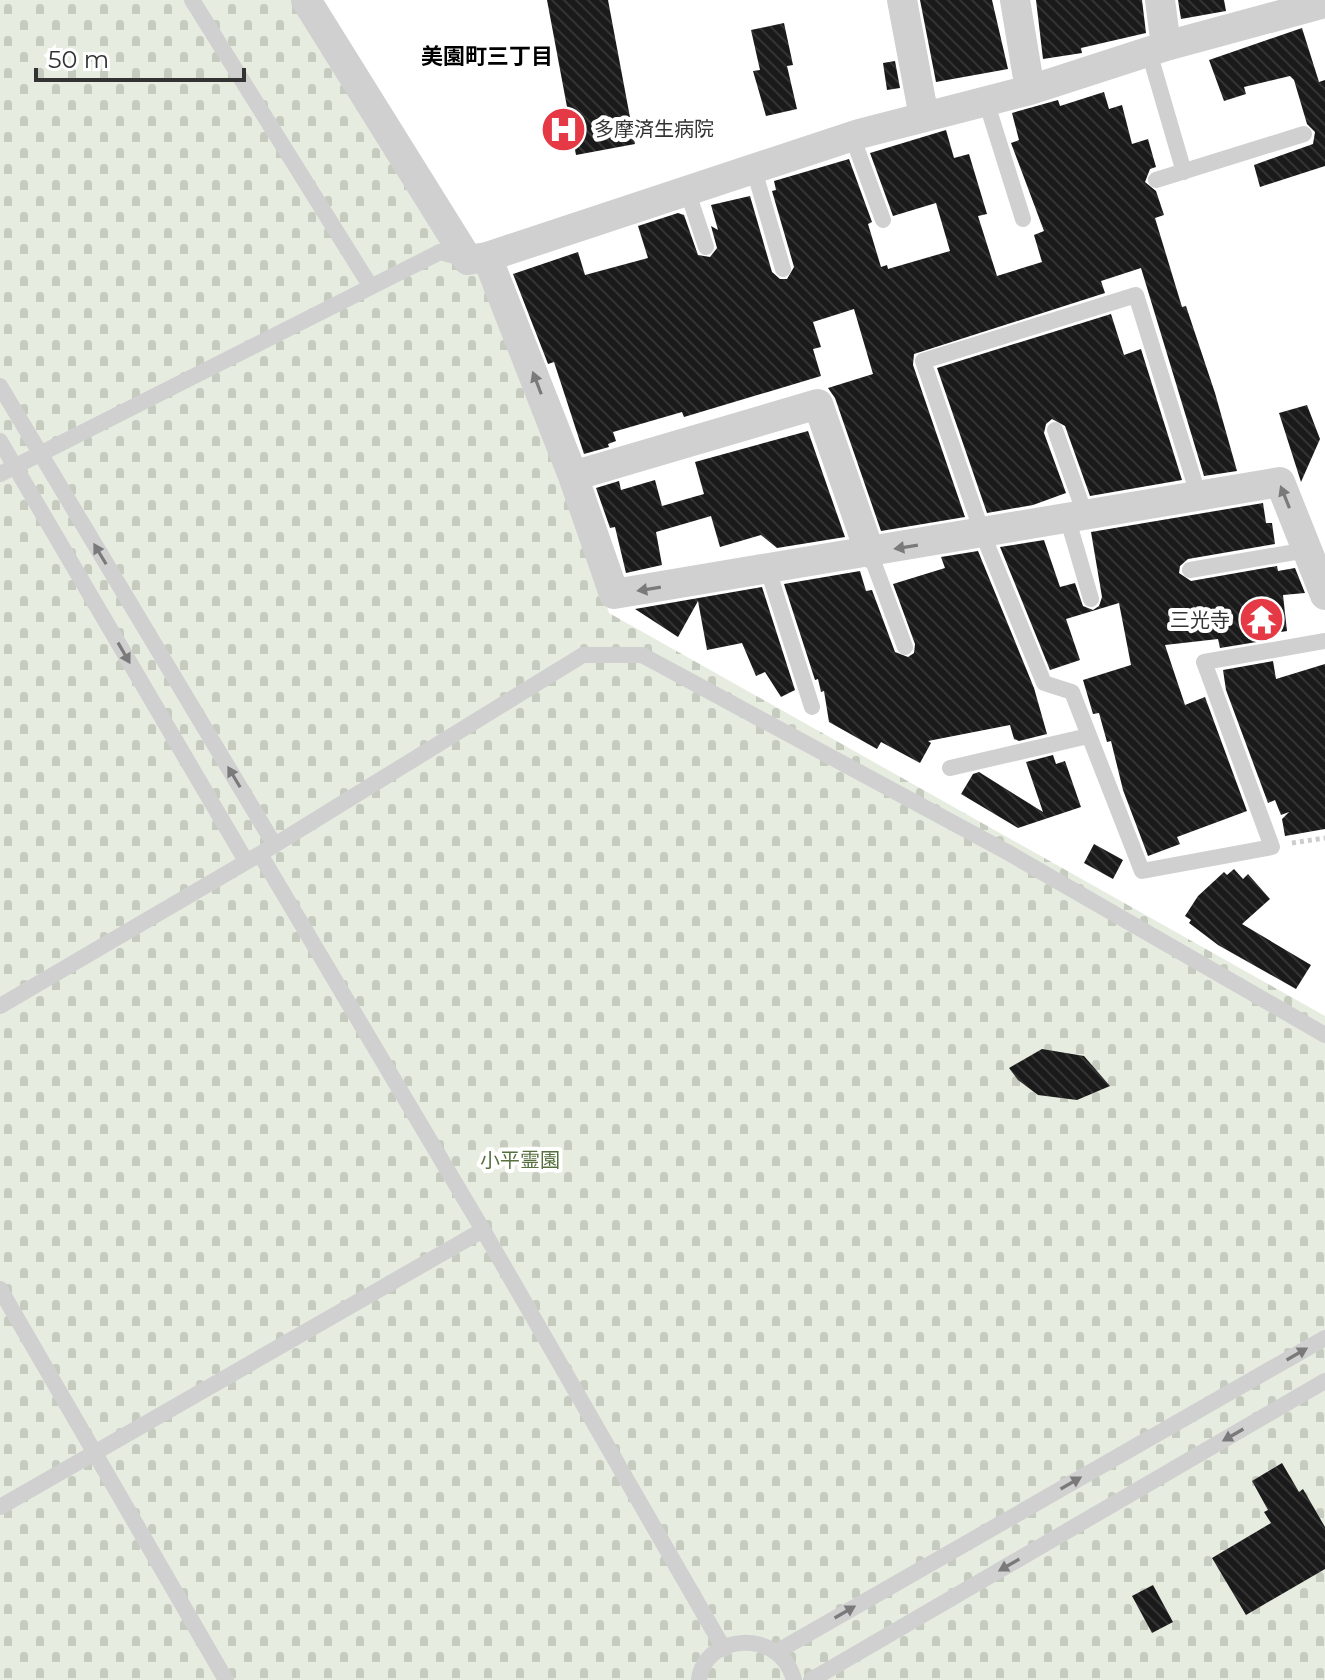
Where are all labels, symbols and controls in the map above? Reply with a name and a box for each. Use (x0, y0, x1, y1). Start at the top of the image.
scale bar (36, 32, 244, 82)
district label: 美園町三丁目 (421, 43, 553, 70)
text: 50 m (48, 45, 109, 74)
hospital icon: 多摩済生病院 (539, 105, 587, 153)
place label: 多摩済生病院 (594, 117, 714, 141)
one-way arrow (530, 371, 543, 395)
one-way arrow (1279, 485, 1292, 509)
one-way arrow (893, 542, 918, 554)
one-way arrow (93, 543, 107, 565)
one-way arrow (637, 583, 662, 595)
temple icon: 三光寺 (1237, 596, 1285, 644)
place label: 三光寺 (1170, 608, 1230, 632)
one-way arrow (117, 642, 131, 664)
one-way arrow (227, 766, 241, 788)
park label: 小平霊園 (480, 1148, 560, 1172)
one-way arrow (1286, 1347, 1308, 1361)
one-way arrow (1222, 1428, 1244, 1442)
one-way arrow (1060, 1476, 1082, 1490)
one-way arrow (997, 1558, 1020, 1572)
one-way arrow (834, 1605, 856, 1619)

